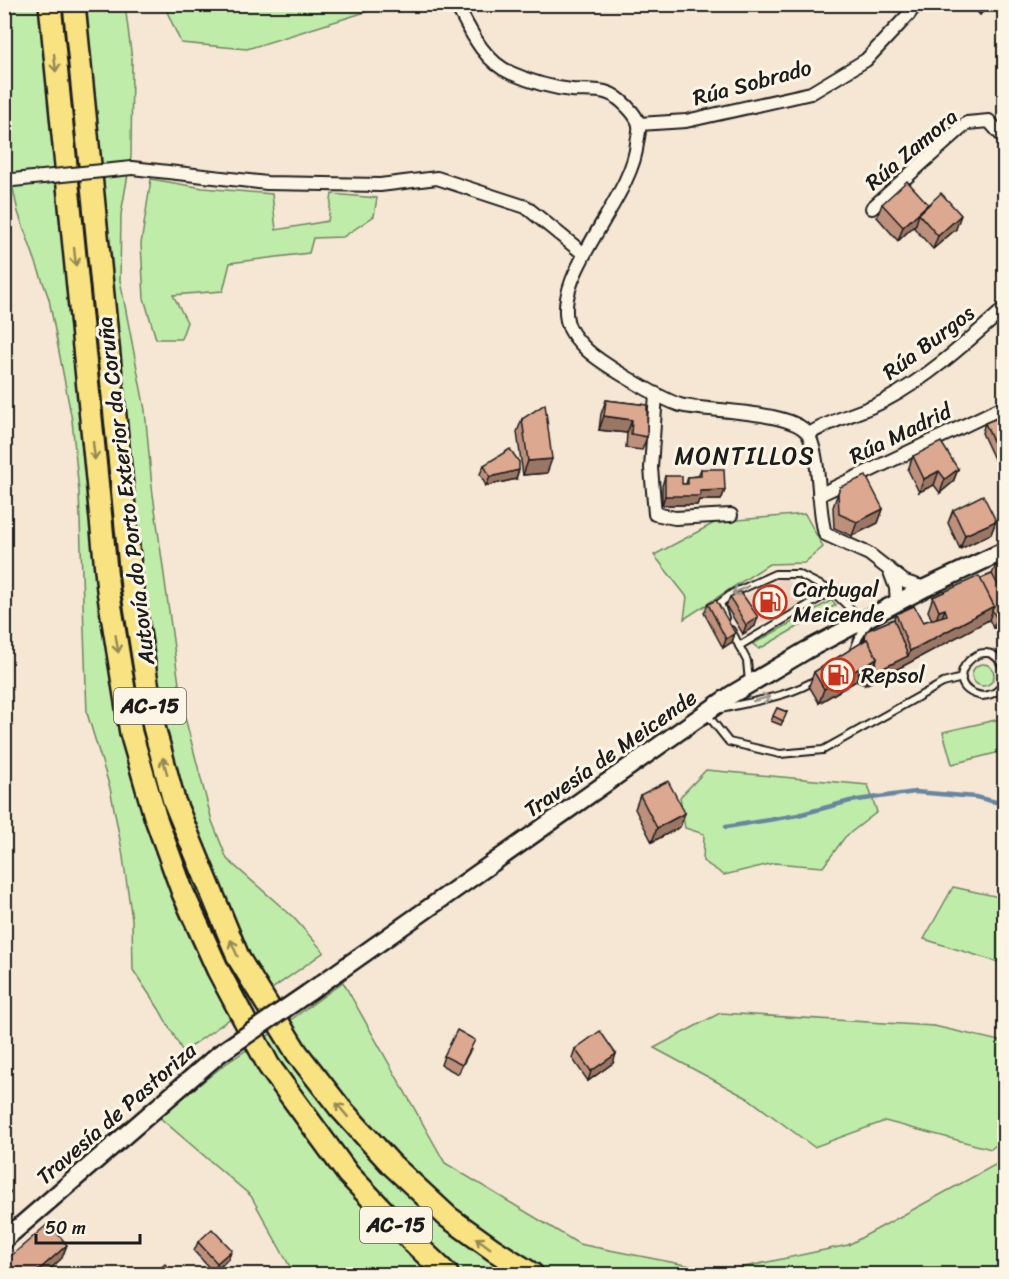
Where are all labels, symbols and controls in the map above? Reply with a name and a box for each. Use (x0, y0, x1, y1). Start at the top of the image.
street label: Rúa Sobrado (688, 48, 816, 117)
one-way arrow (50, 52, 61, 72)
street label: Rúa Zamora (856, 98, 967, 200)
one-way arrow (70, 246, 81, 266)
street label: Rúa Burgos (873, 294, 983, 390)
street label: Autovía do Porto Exterior da Coruña (85, 315, 166, 668)
street label: Rúa Madrid (842, 391, 959, 475)
district label: MONTILLOS (675, 435, 815, 477)
one-way arrow (89, 440, 100, 460)
place label: Carbugal Meicende (793, 570, 885, 634)
one-way arrow (732, 584, 750, 596)
fuel station icon: Carbugal Meicende (752, 584, 788, 620)
one-way arrow (111, 634, 122, 654)
place label: Repsol (861, 656, 926, 695)
fuel station icon: Repsol (820, 657, 856, 693)
street label: Travesía de Meicende (515, 679, 705, 828)
road number: AC-15 (114, 688, 186, 724)
one-way arrow (752, 693, 771, 705)
one-way arrow (158, 757, 170, 776)
one-way arrow (228, 939, 239, 957)
street label: Travesía de Pastoriza (27, 1031, 207, 1195)
one-way arrow (335, 1103, 349, 1118)
scale bar (36, 1207, 140, 1245)
road number: AC-15 (360, 1207, 432, 1243)
text: 50 m (45, 1212, 86, 1244)
one-way arrow (476, 1237, 492, 1249)

